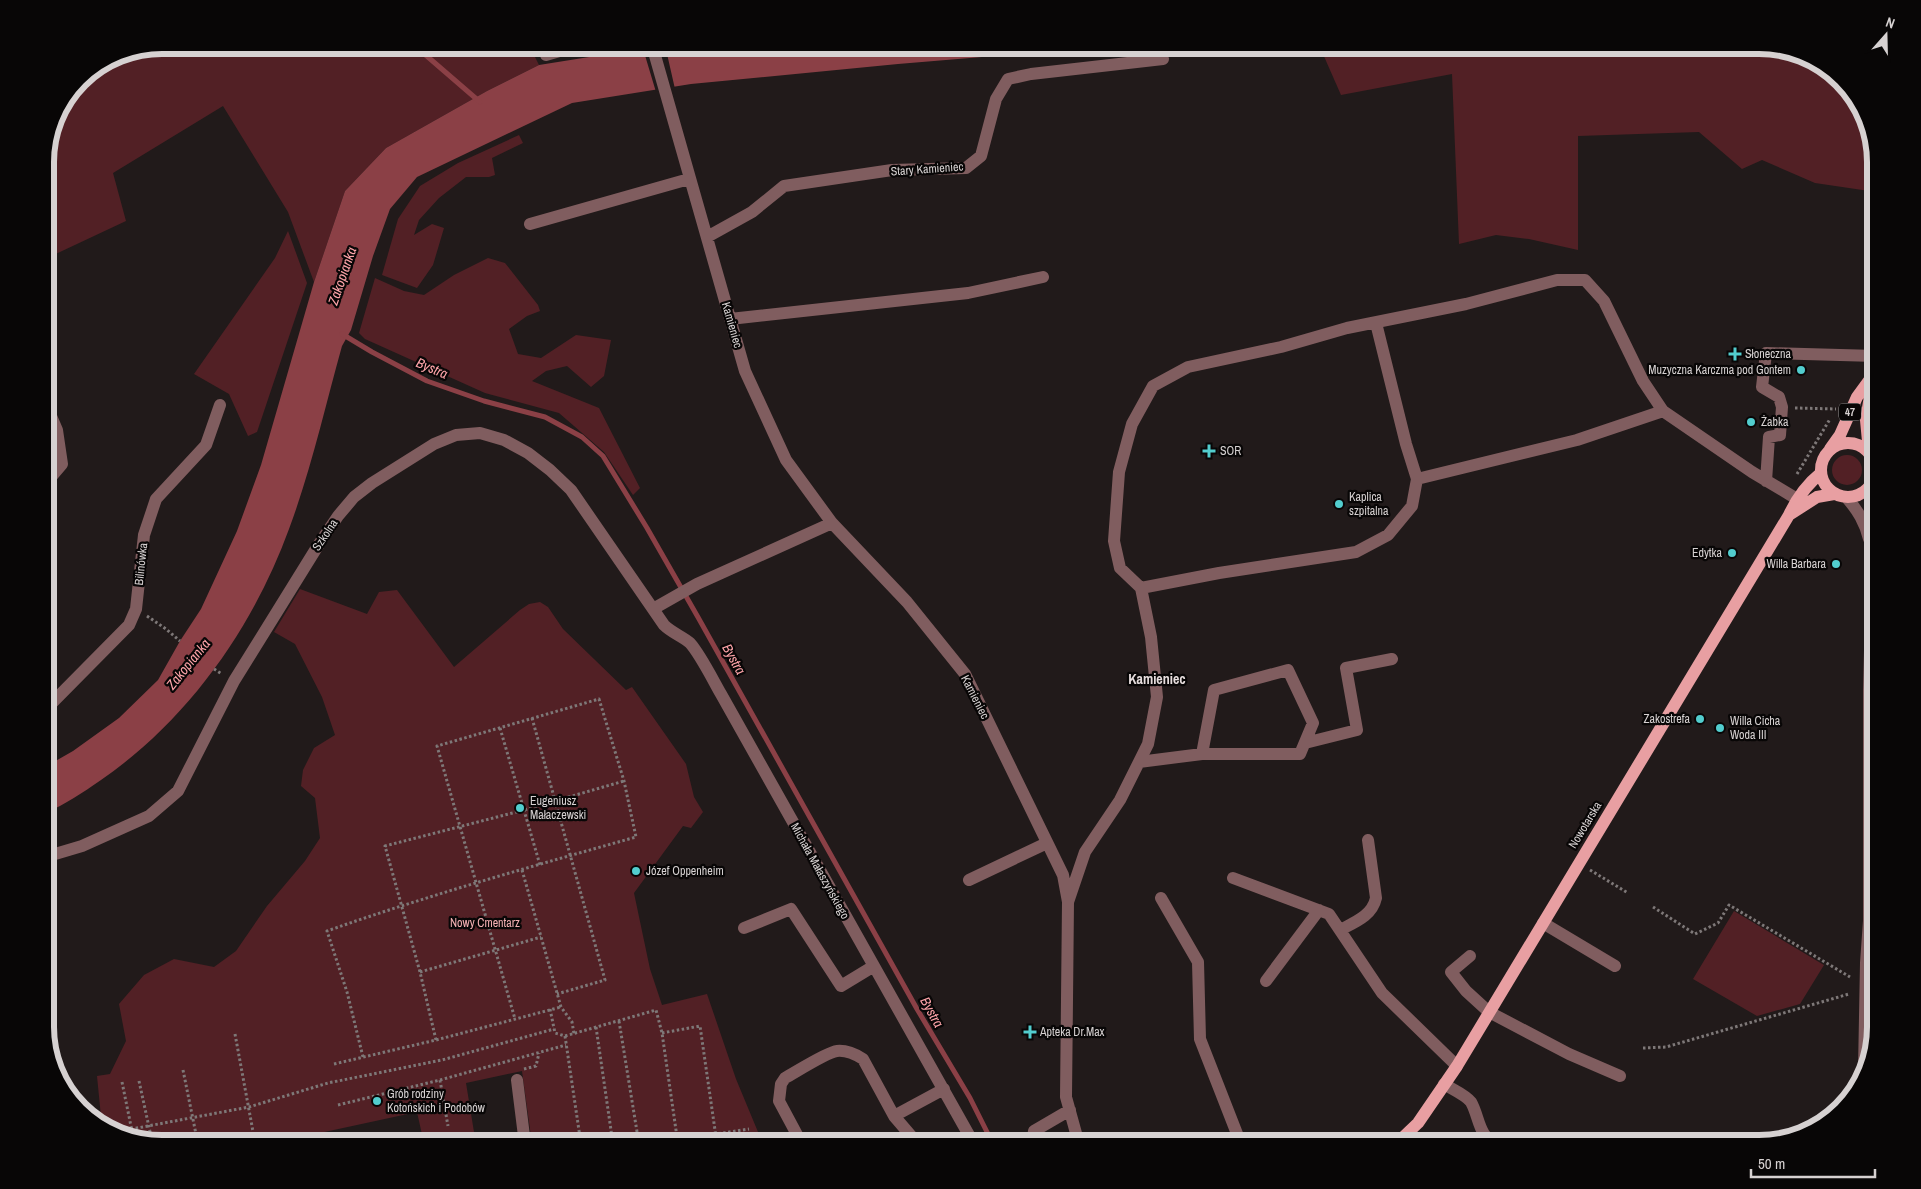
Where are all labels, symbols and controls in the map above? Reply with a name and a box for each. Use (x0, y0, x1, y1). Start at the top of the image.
north arrow (1861, 10, 1911, 60)
text: N (1883, 13, 1897, 33)
street label: Stary Kamieniec (890, 158, 964, 180)
water label: Zakopianka (323, 245, 360, 308)
street label: Kamieniec (718, 300, 746, 350)
place label: Słoneczna (1745, 346, 1791, 362)
marker: Słoneczna (1729, 348, 1741, 360)
water label: Bystra (414, 353, 450, 383)
place label: Muzyczna Karczma pod Gontem (1648, 362, 1791, 378)
marker: Muzyczna Karczma pod Gontem (1795, 364, 1807, 376)
road number: 47 (1839, 404, 1861, 421)
place label: Żabka (1761, 414, 1789, 430)
marker: Żabka (1745, 416, 1757, 428)
place label: SOR (1220, 443, 1241, 459)
marker: SOR (1202, 444, 1216, 458)
place label: Kaplica szpitalna (1349, 489, 1389, 519)
marker: Kaplica szpitalna (1333, 498, 1345, 510)
street label: Szkolna (309, 516, 342, 554)
street label: Bilinówka (131, 541, 151, 586)
place label: Edytka (1692, 545, 1723, 561)
marker: Edytka (1726, 547, 1738, 559)
place label: Willa Barbara (1766, 556, 1827, 572)
marker: Willa Barbara (1830, 558, 1842, 570)
water label: Zakopianka (161, 635, 214, 694)
water label: Bystra (718, 640, 750, 678)
district label: Kamieniec (1128, 670, 1186, 688)
street label: Kamieniec (957, 672, 993, 722)
place label: Zakostrefa (1644, 711, 1691, 727)
marker: Zakostrefa (1694, 713, 1706, 725)
place label: Willa Cicha Woda III (1730, 713, 1781, 743)
marker: Willa Cicha Woda III (1714, 722, 1726, 734)
place label: Eugeniusz Małaczewski (530, 793, 586, 823)
street label: Nowotarska (1565, 798, 1606, 851)
marker: Eugeniusz Małaczewski (514, 802, 526, 814)
street label: Michała Małaszyńskiego (787, 820, 853, 922)
place label: Józef Oppenheim (646, 863, 724, 879)
marker: Józef Oppenheim (630, 865, 642, 877)
park label: Nowy Cmentarz (450, 915, 520, 931)
water label: Bystra (916, 993, 948, 1031)
place label: Apteka Dr.Max (1039, 1024, 1105, 1040)
marker: Apteka Dr.Max (1024, 1026, 1036, 1038)
place label: Grób rodziny Kotońskich i Podobów (387, 1086, 486, 1116)
marker: Grób rodziny Kotońskich i Podobów (371, 1095, 383, 1107)
scale bar (1751, 1146, 1875, 1178)
text: 50 m (1758, 1153, 1785, 1174)

